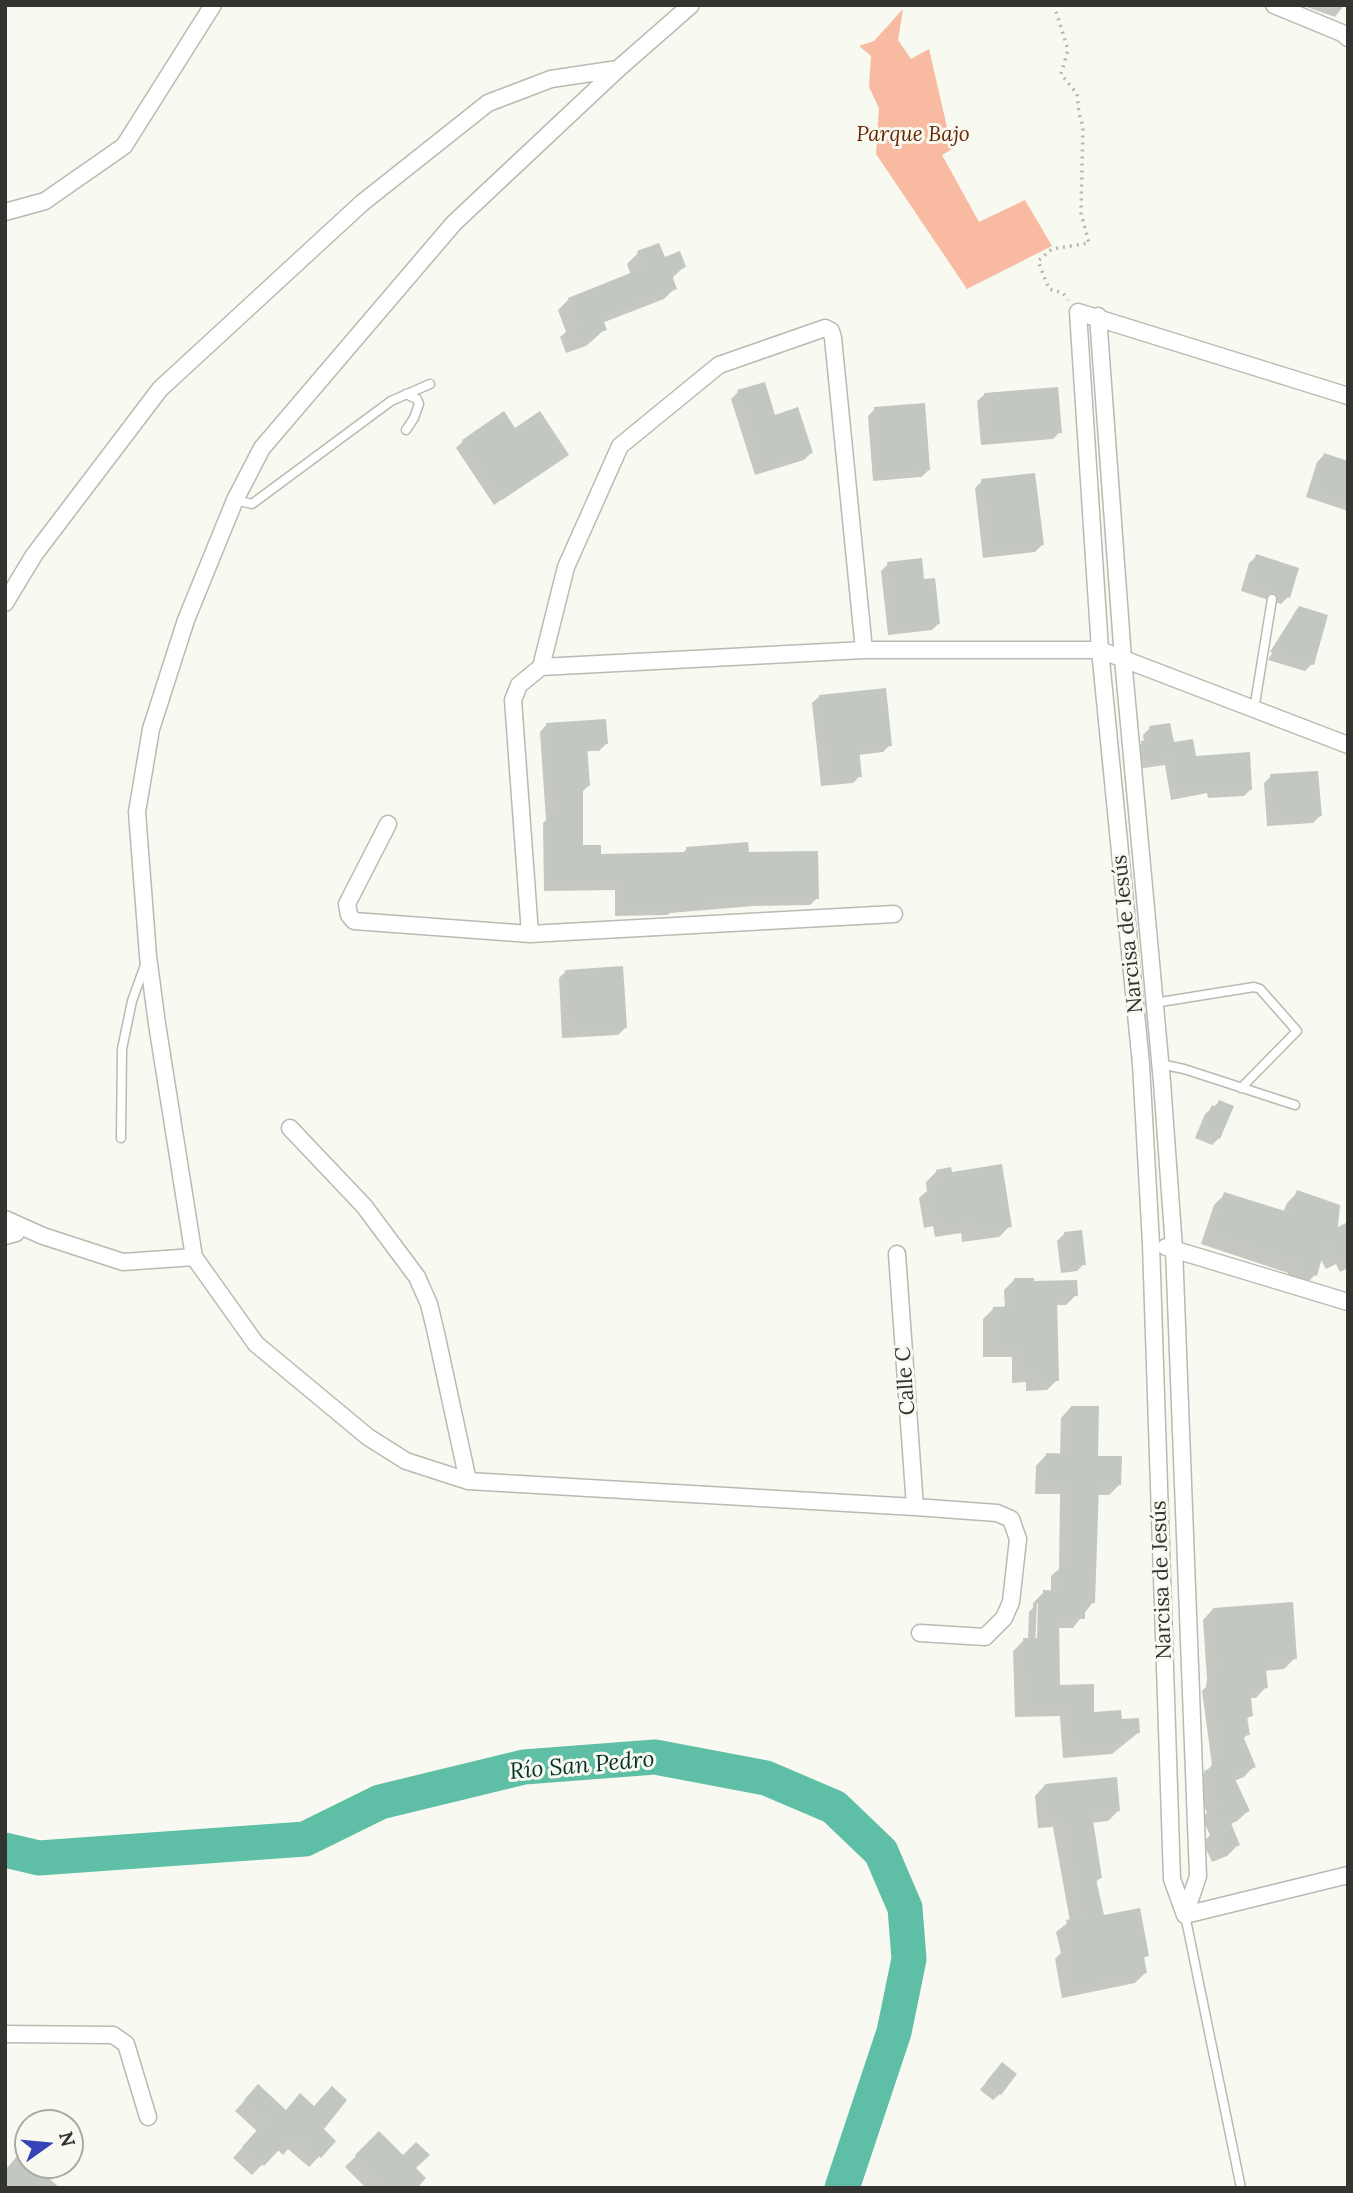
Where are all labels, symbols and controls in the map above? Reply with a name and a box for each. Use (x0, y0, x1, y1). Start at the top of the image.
park label: Parque Bajo (856, 122, 970, 148)
street label: Narcisa de Jesús (1107, 854, 1149, 1014)
street label: Calle C (891, 1346, 921, 1416)
street label: Narcisa de Jesús (1147, 1500, 1177, 1660)
water label: Río San Pedro (509, 1746, 655, 1786)
north arrow (14, 2109, 84, 2179)
text: N (54, 2129, 81, 2149)

